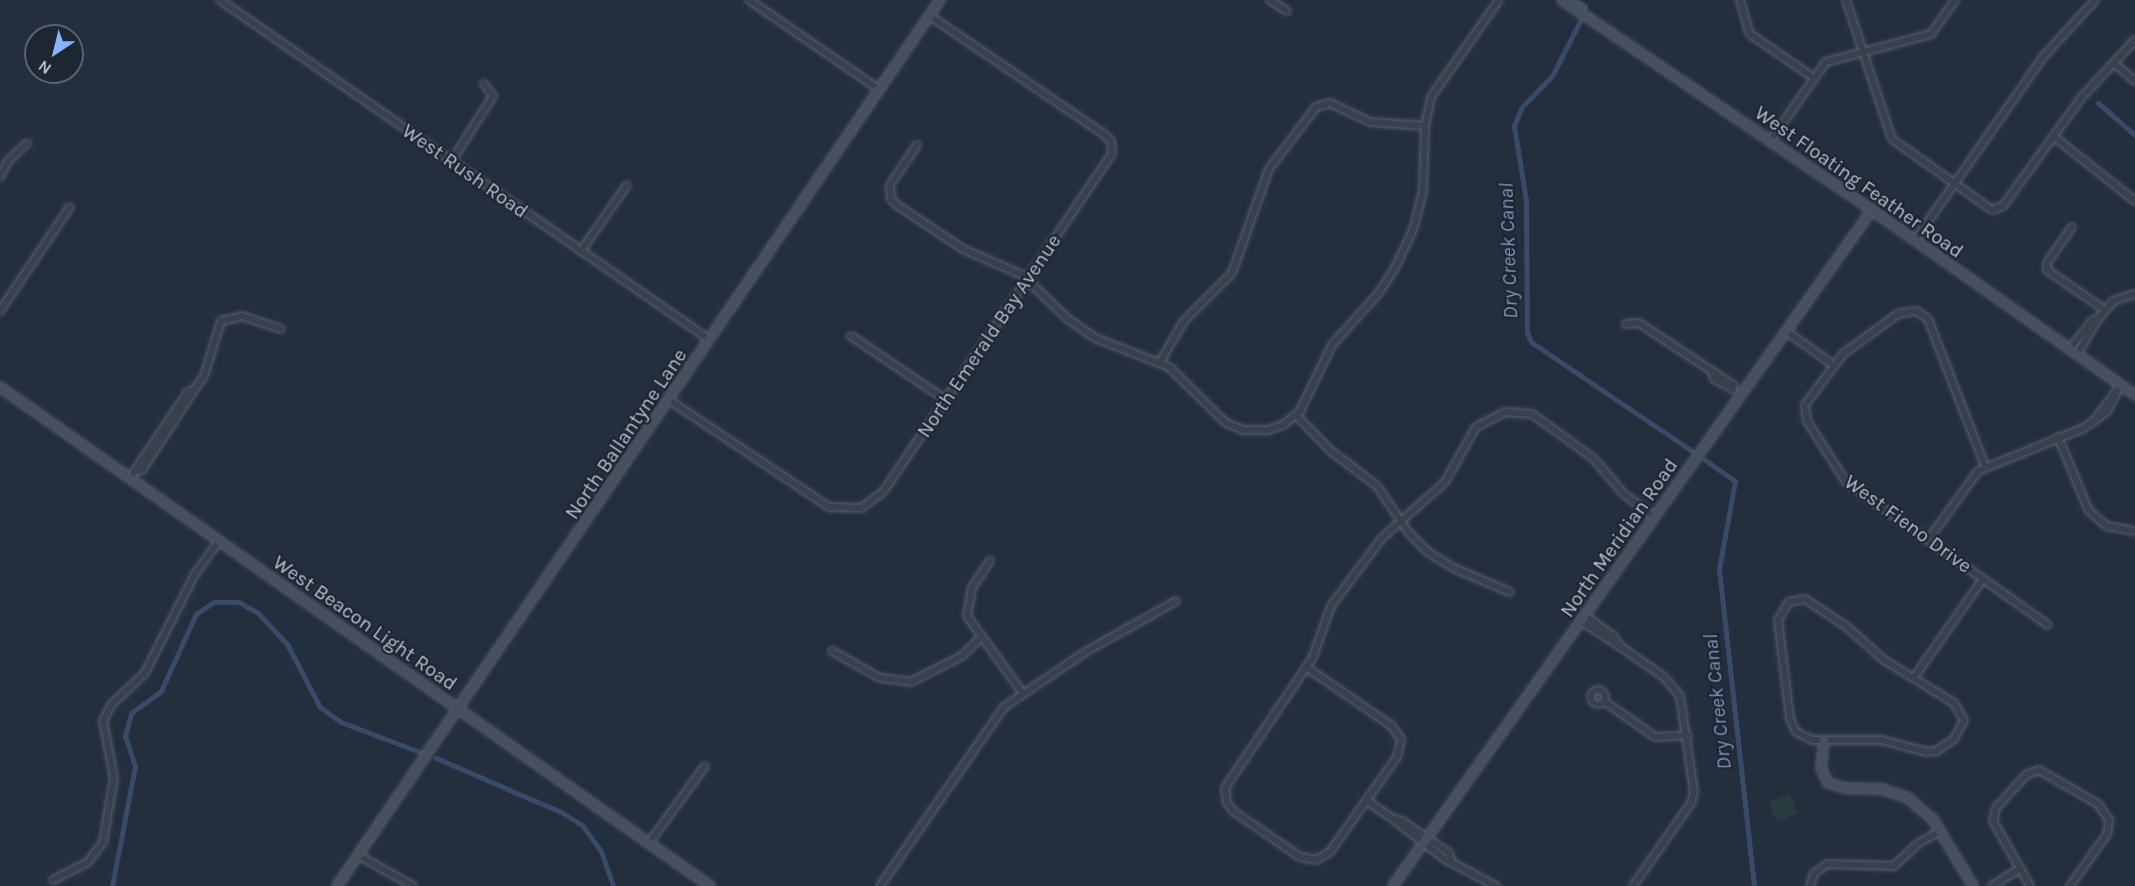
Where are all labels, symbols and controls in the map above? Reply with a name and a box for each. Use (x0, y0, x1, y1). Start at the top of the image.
north arrow (24, 24, 84, 84)
text: N (34, 56, 55, 79)
street label: West Floating Feather Road (1750, 101, 1968, 263)
street label: West Rush Road (397, 119, 533, 223)
water label: Dry Creek Canal (1493, 182, 1523, 320)
street label: North Emerald Bay Avenue (912, 230, 1066, 442)
street label: North Ballantyne Lane (560, 344, 692, 524)
street label: North Meridian Road (1555, 454, 1683, 622)
street label: West Fieno Drive (1840, 470, 1976, 578)
street label: West Beacon Light Road (268, 550, 462, 696)
water label: Dry Creek Canal (1697, 633, 1737, 771)

